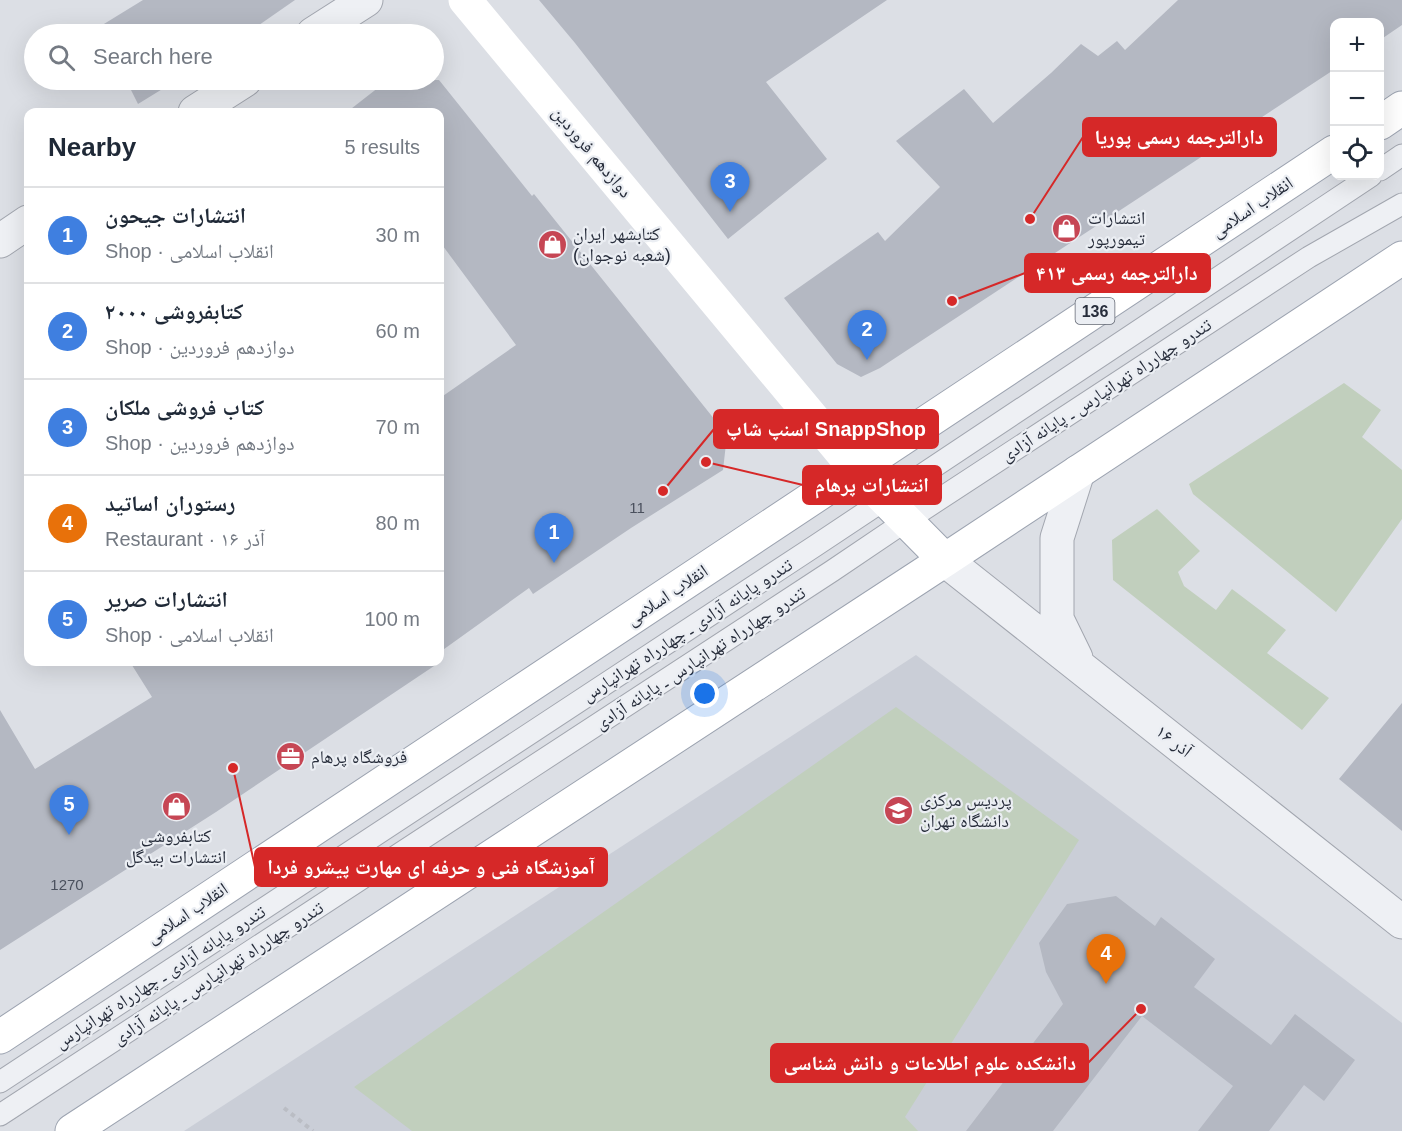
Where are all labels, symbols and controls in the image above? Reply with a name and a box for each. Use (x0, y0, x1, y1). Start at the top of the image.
map controls (1330, 18, 1384, 180)
button: + (1330, 18, 1384, 72)
search box (24, 24, 444, 90)
icon: search (45, 41, 78, 74)
text: Search here (93, 44, 213, 69)
button: − (1330, 72, 1384, 126)
street label: دوازدهم فروردین (547, 102, 636, 203)
callout: دارالترجمه رسمی پوریا (1083, 118, 1276, 156)
text: دارالترجمه رسمی پوریا (1094, 126, 1264, 150)
button: locate (1330, 126, 1384, 180)
text: Nearby (48, 132, 136, 162)
text: 5 results (344, 136, 420, 158)
pin: 3 (710, 162, 750, 212)
street label: انقلاب اسلامی (1208, 172, 1297, 242)
text: انتشارات جیحون (105, 203, 246, 228)
place label: انتشارات تیمورپور (1087, 208, 1145, 250)
shop icon: انتشارات تیمورپور (1051, 212, 1083, 244)
text: 1 (62, 224, 73, 246)
text: 30 m (376, 224, 420, 246)
place label: کتابشهر ایران (شعبه نوجوان) (573, 224, 671, 266)
shop icon: کتابشهر ایران (شعبه نوجوان) (536, 228, 568, 260)
text: Shop · انقلاب اسلامی (105, 240, 274, 262)
callout: دارالترجمه رسمی ۴۱۳ (1025, 254, 1210, 292)
text: دارالترجمه رسمی ۴۱۳ (1036, 262, 1198, 286)
road number: 136 (1076, 298, 1114, 324)
text: کتابفروشی ۲۰۰۰ (105, 299, 243, 324)
pin: 2 (848, 310, 886, 360)
street label: تندرو چهارراه تهرانپارس ـ پایانه آزادی (997, 314, 1216, 467)
text: 2 (62, 320, 73, 342)
text: 60 m (376, 320, 420, 342)
text: Shop · دوازدهم فروردین (105, 336, 295, 358)
text: کتاب فروشی ملکان (105, 395, 264, 420)
callout: اسنپ شاپ SnappShop (714, 410, 938, 448)
text: 3 (62, 416, 73, 438)
text: 70 m (376, 416, 420, 438)
text: اسنپ شاپ SnappShop (726, 418, 926, 441)
text: Shop · دوازدهم فروردین (105, 432, 295, 454)
callout: انتشارات پرهام (803, 466, 941, 504)
text: انتشارات پرهام (815, 474, 929, 499)
text: رستوران اساتید (105, 491, 235, 516)
house number: 11 (629, 499, 645, 516)
text: 4 (62, 512, 73, 534)
text: 80 m (376, 512, 420, 534)
pin: 1 (534, 514, 574, 563)
text: Restaurant · ۱۶ آذر (105, 528, 265, 550)
street label: تندرو پایانه آزادی ـ چهارراه تهرانپارس (578, 554, 797, 707)
street label: انقلاب اسلامی (623, 560, 712, 630)
street label: تندرو چهارراه تهرانپارس ـ پایانه آزادی (591, 582, 810, 735)
text: انتشارات صریر (105, 587, 228, 612)
text: 5 (62, 608, 73, 630)
text: 100 m (364, 608, 420, 630)
text: Shop · انقلاب اسلامی (105, 624, 274, 646)
your location (690, 679, 719, 708)
street label: ۱۶ آذر (1152, 721, 1196, 761)
office icon: فروشگاه پرهام (274, 741, 306, 773)
place label: فروشگاه پرهام (311, 747, 407, 769)
pin: 5 (50, 786, 88, 835)
place label: پردیس مرکزی دانشگاه‌ تهران (920, 790, 1012, 832)
shop icon: کتابفروشی انتشارات بیدگل (160, 791, 192, 823)
school or university icon: پردیس مرکزی دانشگاه‌ تهران (883, 794, 915, 826)
place label: کتابفروشی انتشارات بیدگل (126, 826, 226, 868)
callout: آموزشگاه فنی و حرفه ای مهارت پیشرو فردا (255, 848, 607, 886)
text: آموزشگاه فنی و حرفه ای مهارت پیشرو فردا (267, 856, 595, 880)
house number: 1270 (50, 876, 84, 893)
street label: انقلاب اسلامی (143, 878, 232, 948)
street label: تندرو چهارراه تهرانپارس ـ پایانه آزادی (109, 897, 328, 1050)
street label: تندرو پایانه آزادی ـ چهارراه تهرانپارس (51, 901, 270, 1054)
pin: 4 (1086, 934, 1126, 984)
callout: دانشکده علوم اطلاعات و دانش شناسی (771, 1044, 1088, 1082)
text: دانشکده علوم اطلاعات و دانش شناسی (784, 1052, 1076, 1077)

